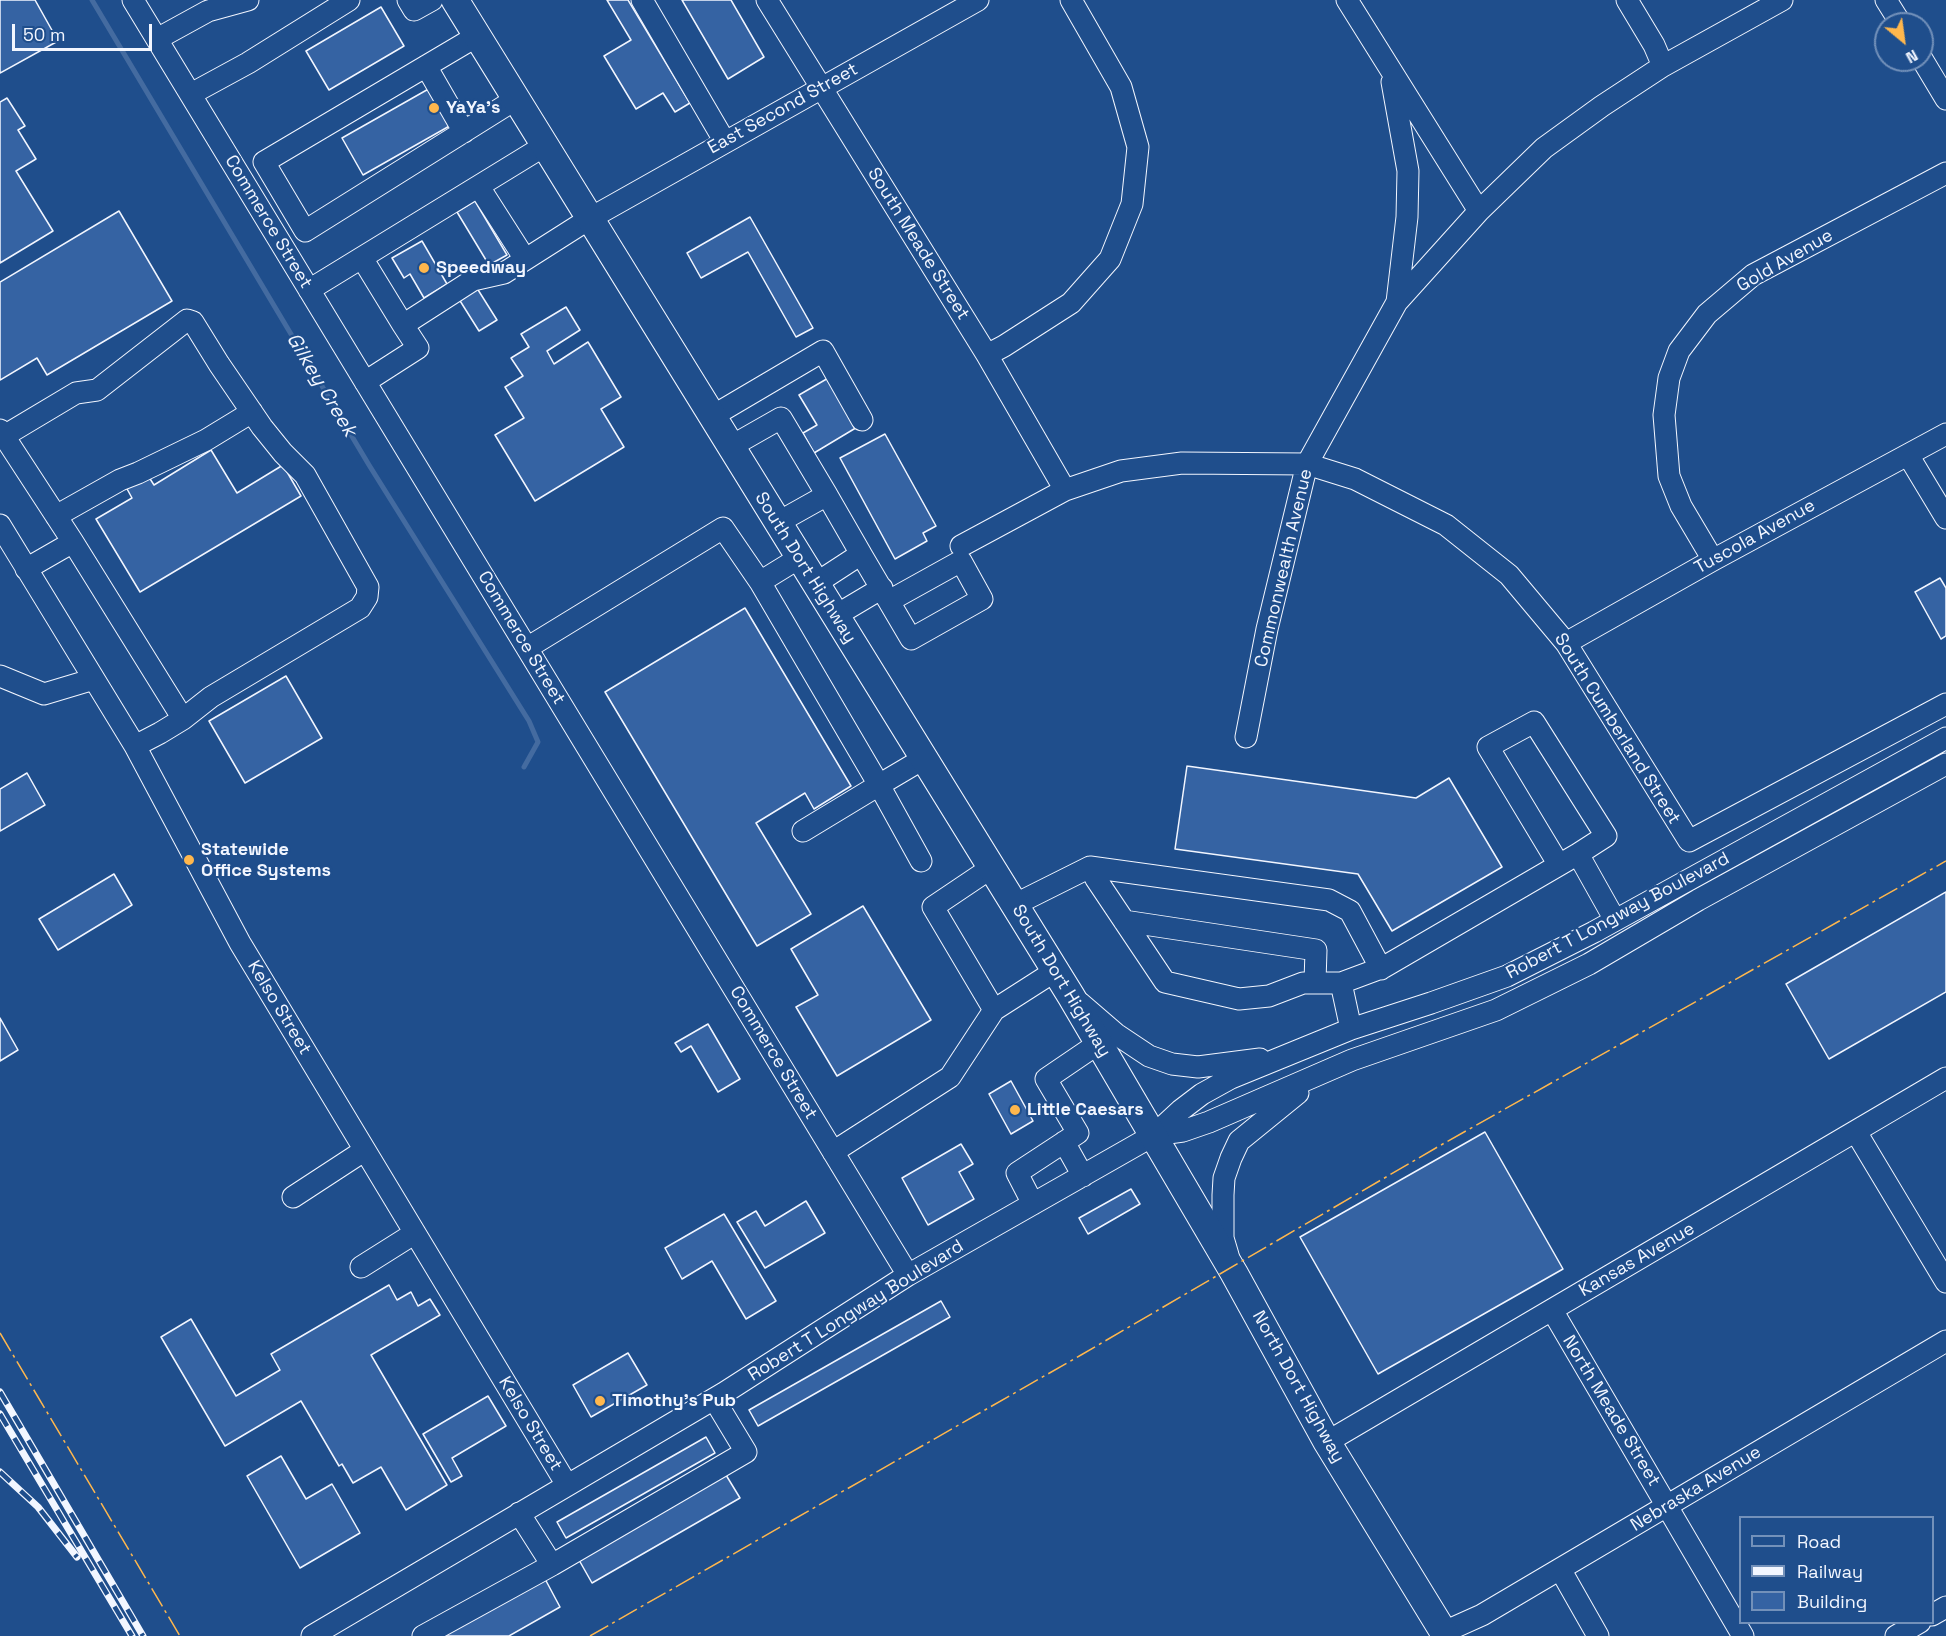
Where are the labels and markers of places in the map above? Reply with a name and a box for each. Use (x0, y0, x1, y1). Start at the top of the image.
place label: YaYa's (446, 97, 500, 119)
marker: YaYa's (427, 101, 441, 115)
place label: Speedway (436, 257, 526, 279)
marker: Speedway (417, 261, 431, 275)
place label: Statewide Office Systems (201, 839, 331, 882)
marker: Statewide Office Systems (182, 853, 196, 867)
place label: Little Caesars (1027, 1099, 1144, 1121)
marker: Little Caesars (1008, 1103, 1022, 1117)
place label: Timothy's Pub (612, 1390, 736, 1412)
marker: Timothy's Pub (593, 1394, 607, 1408)

